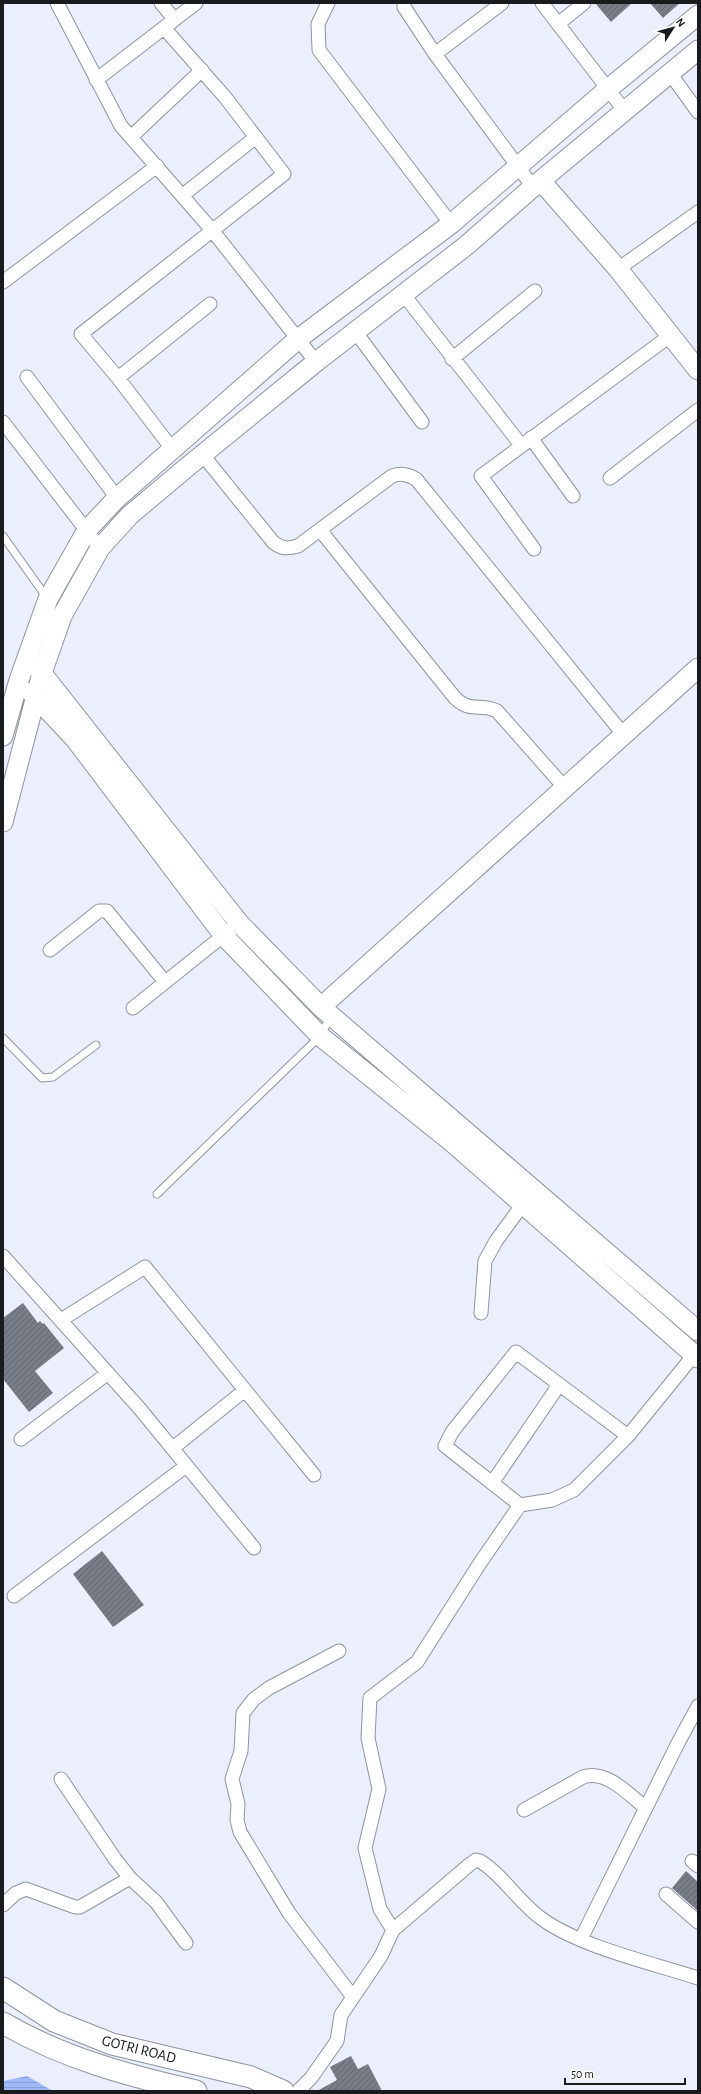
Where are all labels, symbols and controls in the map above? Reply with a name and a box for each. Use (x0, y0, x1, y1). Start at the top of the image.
north arrow (653, 8, 693, 48)
text: N (674, 16, 687, 29)
street label: GOTRI ROAD (100, 2033, 178, 2066)
scale bar (565, 2060, 685, 2086)
text: 50 m (571, 2068, 594, 2080)

